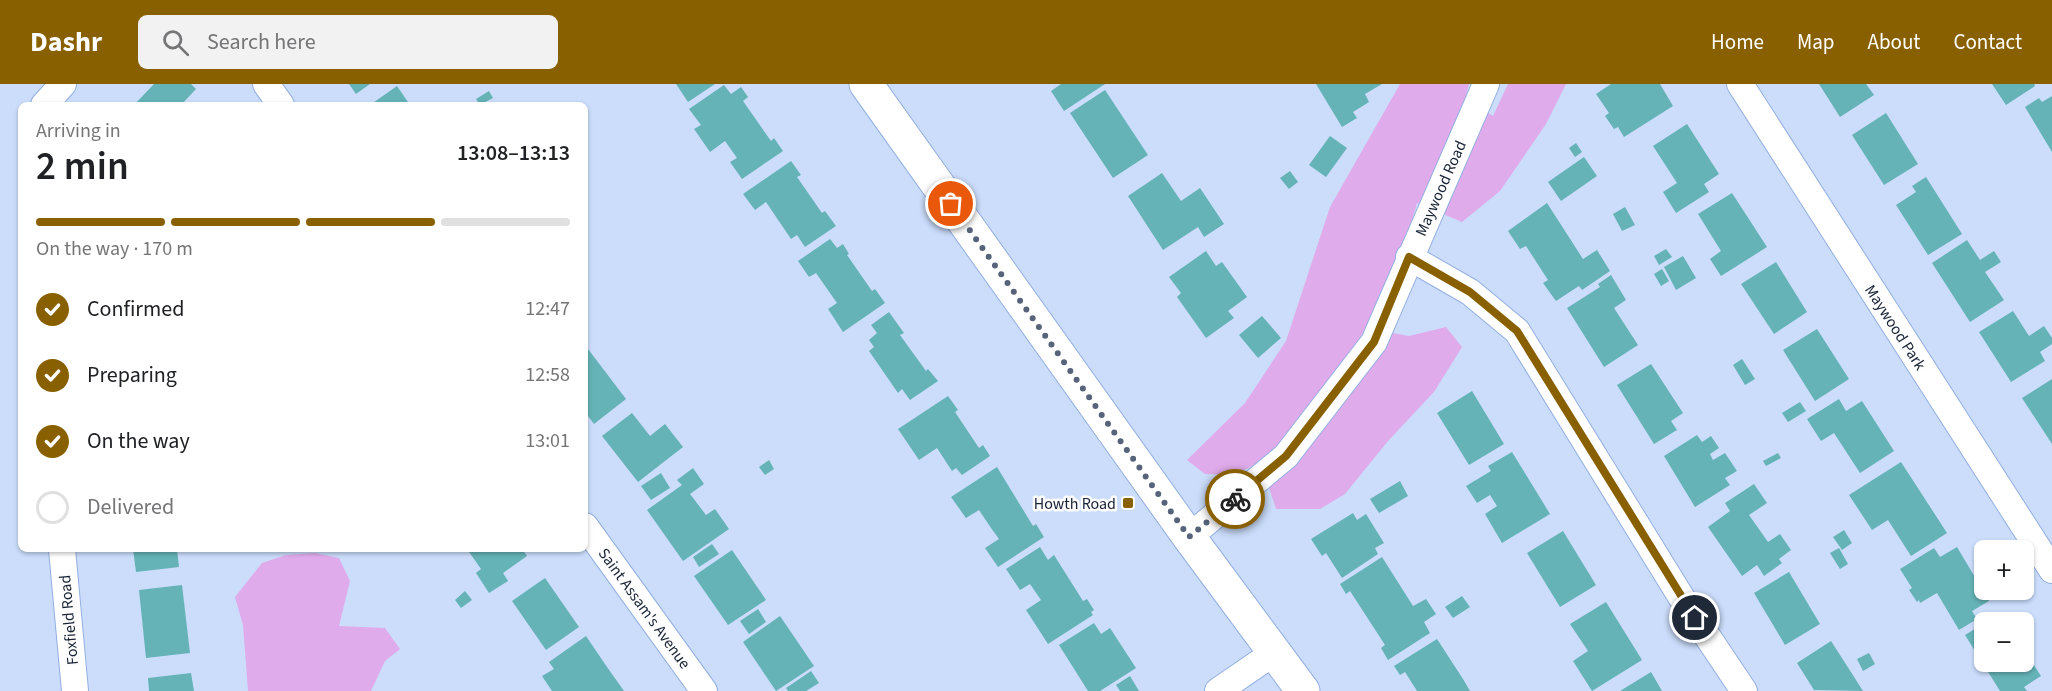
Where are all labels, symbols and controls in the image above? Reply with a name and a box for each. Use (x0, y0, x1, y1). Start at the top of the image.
search box (138, 15, 558, 69)
text: Dashr (30, 22, 102, 62)
icon: search (159, 26, 192, 59)
text: Search here (207, 26, 316, 58)
text: Home (1711, 27, 1764, 57)
text: Map (1797, 27, 1835, 57)
text: About (1868, 27, 1920, 57)
text: Contact (1953, 27, 2022, 57)
text: Arriving in (36, 117, 121, 145)
text: 13:08–13:13 (457, 137, 570, 169)
street label: Maywood Road (1410, 137, 1472, 240)
text: 2 min (36, 139, 129, 195)
pin (925, 178, 976, 229)
icon: bag (934, 187, 967, 220)
text: On the way · 170 m (36, 235, 193, 263)
street label: Maywood Park (1859, 280, 1931, 375)
icon: check (36, 293, 69, 326)
text: Confirmed (87, 293, 184, 325)
text: 12:47 (525, 295, 570, 323)
icon: check (36, 359, 69, 392)
text: Preparing (87, 359, 177, 391)
text: 12:58 (525, 361, 570, 389)
icon: check (36, 425, 69, 458)
text: On the way (87, 425, 190, 457)
text: 13:01 (525, 427, 570, 455)
courier (1205, 469, 1265, 529)
icon: bike (1219, 483, 1252, 516)
text: Delivered (87, 491, 174, 523)
place label: Howth Road (1034, 493, 1116, 515)
marker: Howth Road (1121, 496, 1135, 510)
map controls (1974, 540, 2034, 672)
button: + (1974, 540, 2034, 600)
street label: Saint Assam's Avenue (593, 544, 696, 674)
street label: Foxfield Road (54, 574, 84, 666)
pin (1669, 592, 1720, 643)
icon: home (1678, 601, 1711, 634)
button: − (1974, 612, 2034, 672)

